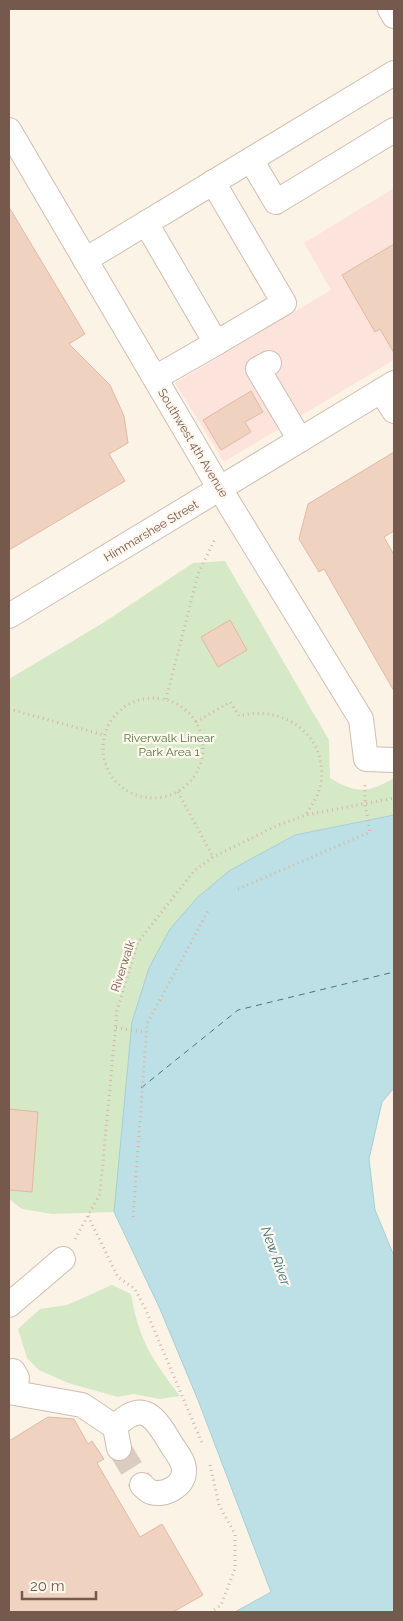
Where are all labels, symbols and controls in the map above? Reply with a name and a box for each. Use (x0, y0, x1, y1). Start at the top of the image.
street label: Southwest 4th Avenue (155, 386, 231, 500)
street label: Himmarshee Street (101, 497, 201, 565)
park label: Riverwalk Linear Park Area 1 (123, 731, 215, 759)
street label: Riverwalk (108, 938, 138, 994)
water label: New River (258, 1224, 295, 1289)
scale bar (22, 1568, 96, 1600)
text: 20 m (30, 1577, 65, 1595)

